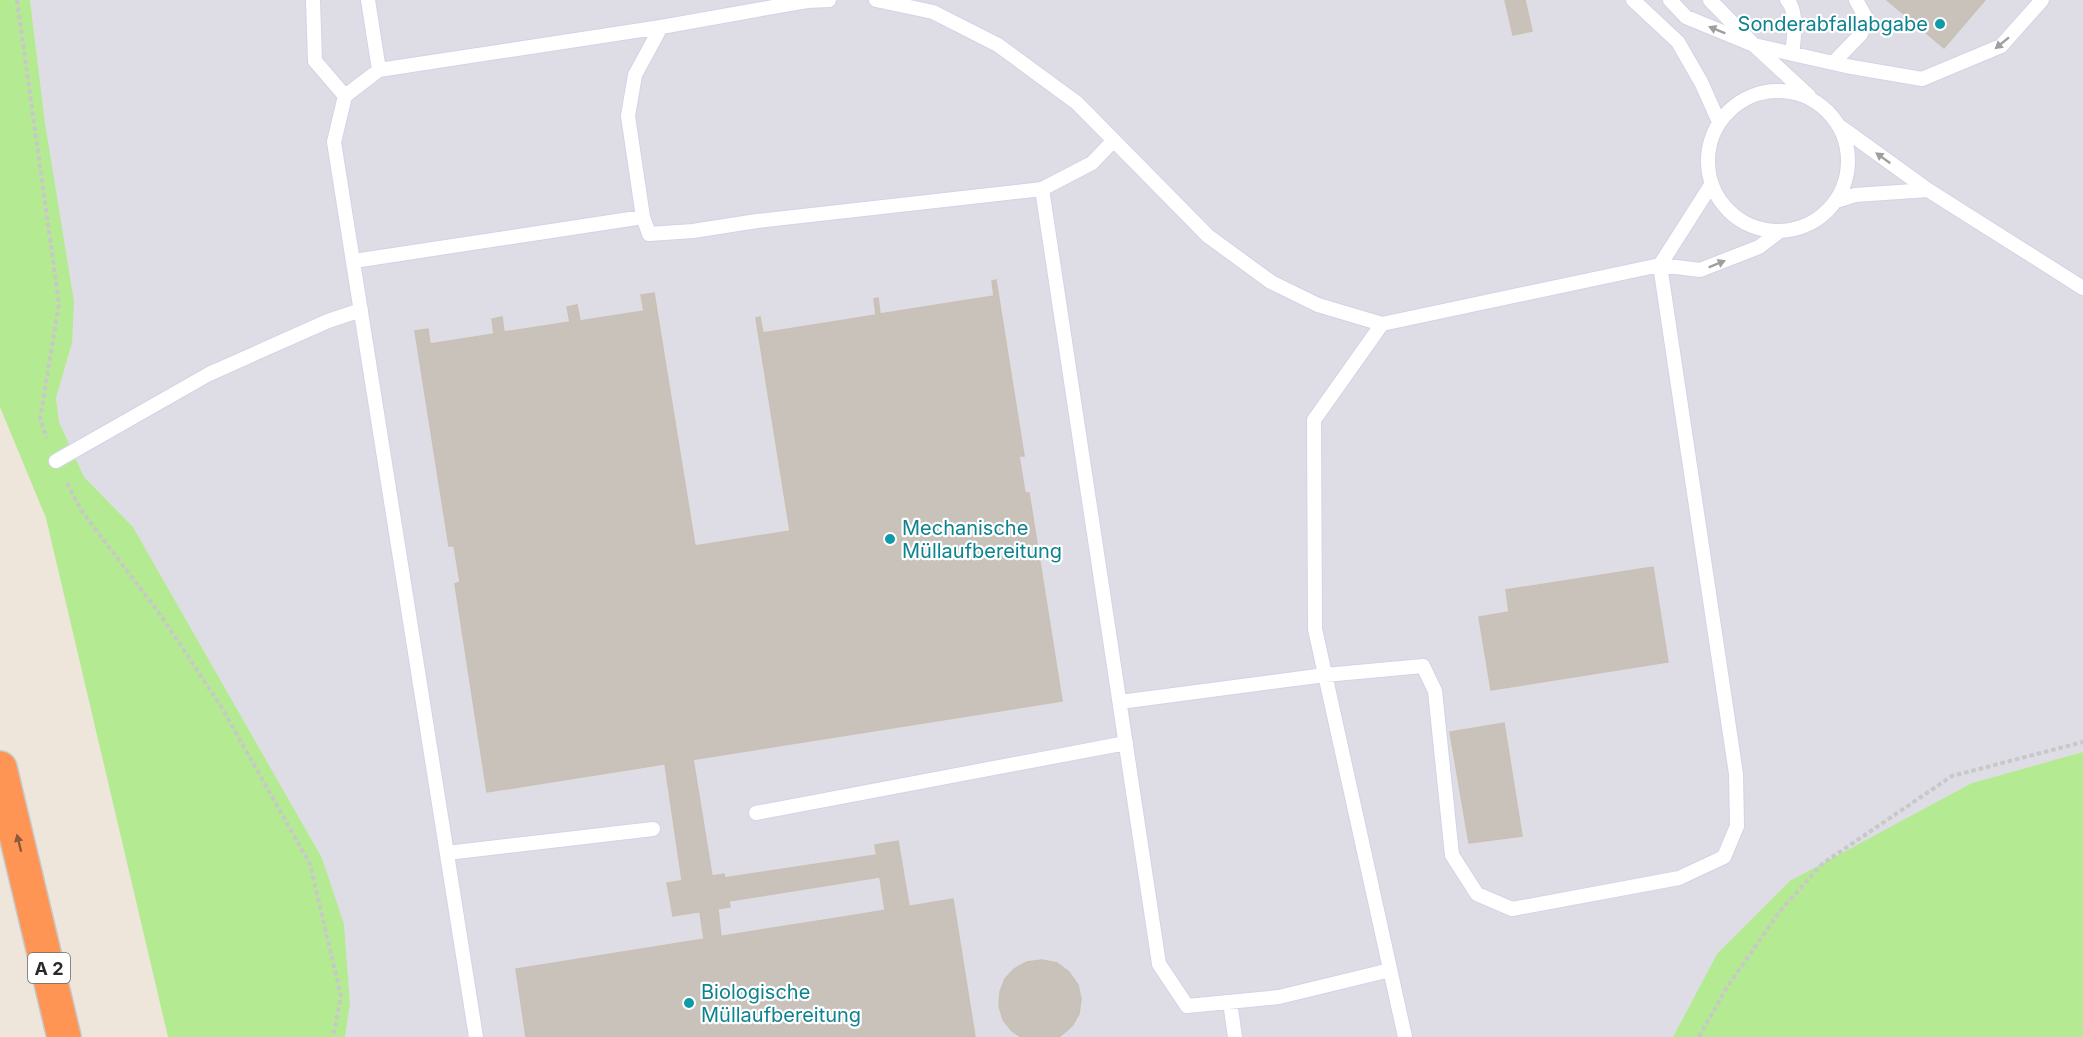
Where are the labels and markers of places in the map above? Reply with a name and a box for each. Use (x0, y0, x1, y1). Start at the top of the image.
place label: Sonderabfallabgabe (1738, 12, 1928, 36)
marker: Sonderabfallabgabe (1933, 17, 1947, 31)
place label: Mechanische Müllaufbereitung (902, 516, 1062, 563)
marker: Mechanische Müllaufbereitung (883, 532, 897, 546)
place label: Biologische Müllaufbereitung (701, 980, 861, 1027)
marker: Biologische Müllaufbereitung (682, 996, 696, 1010)

